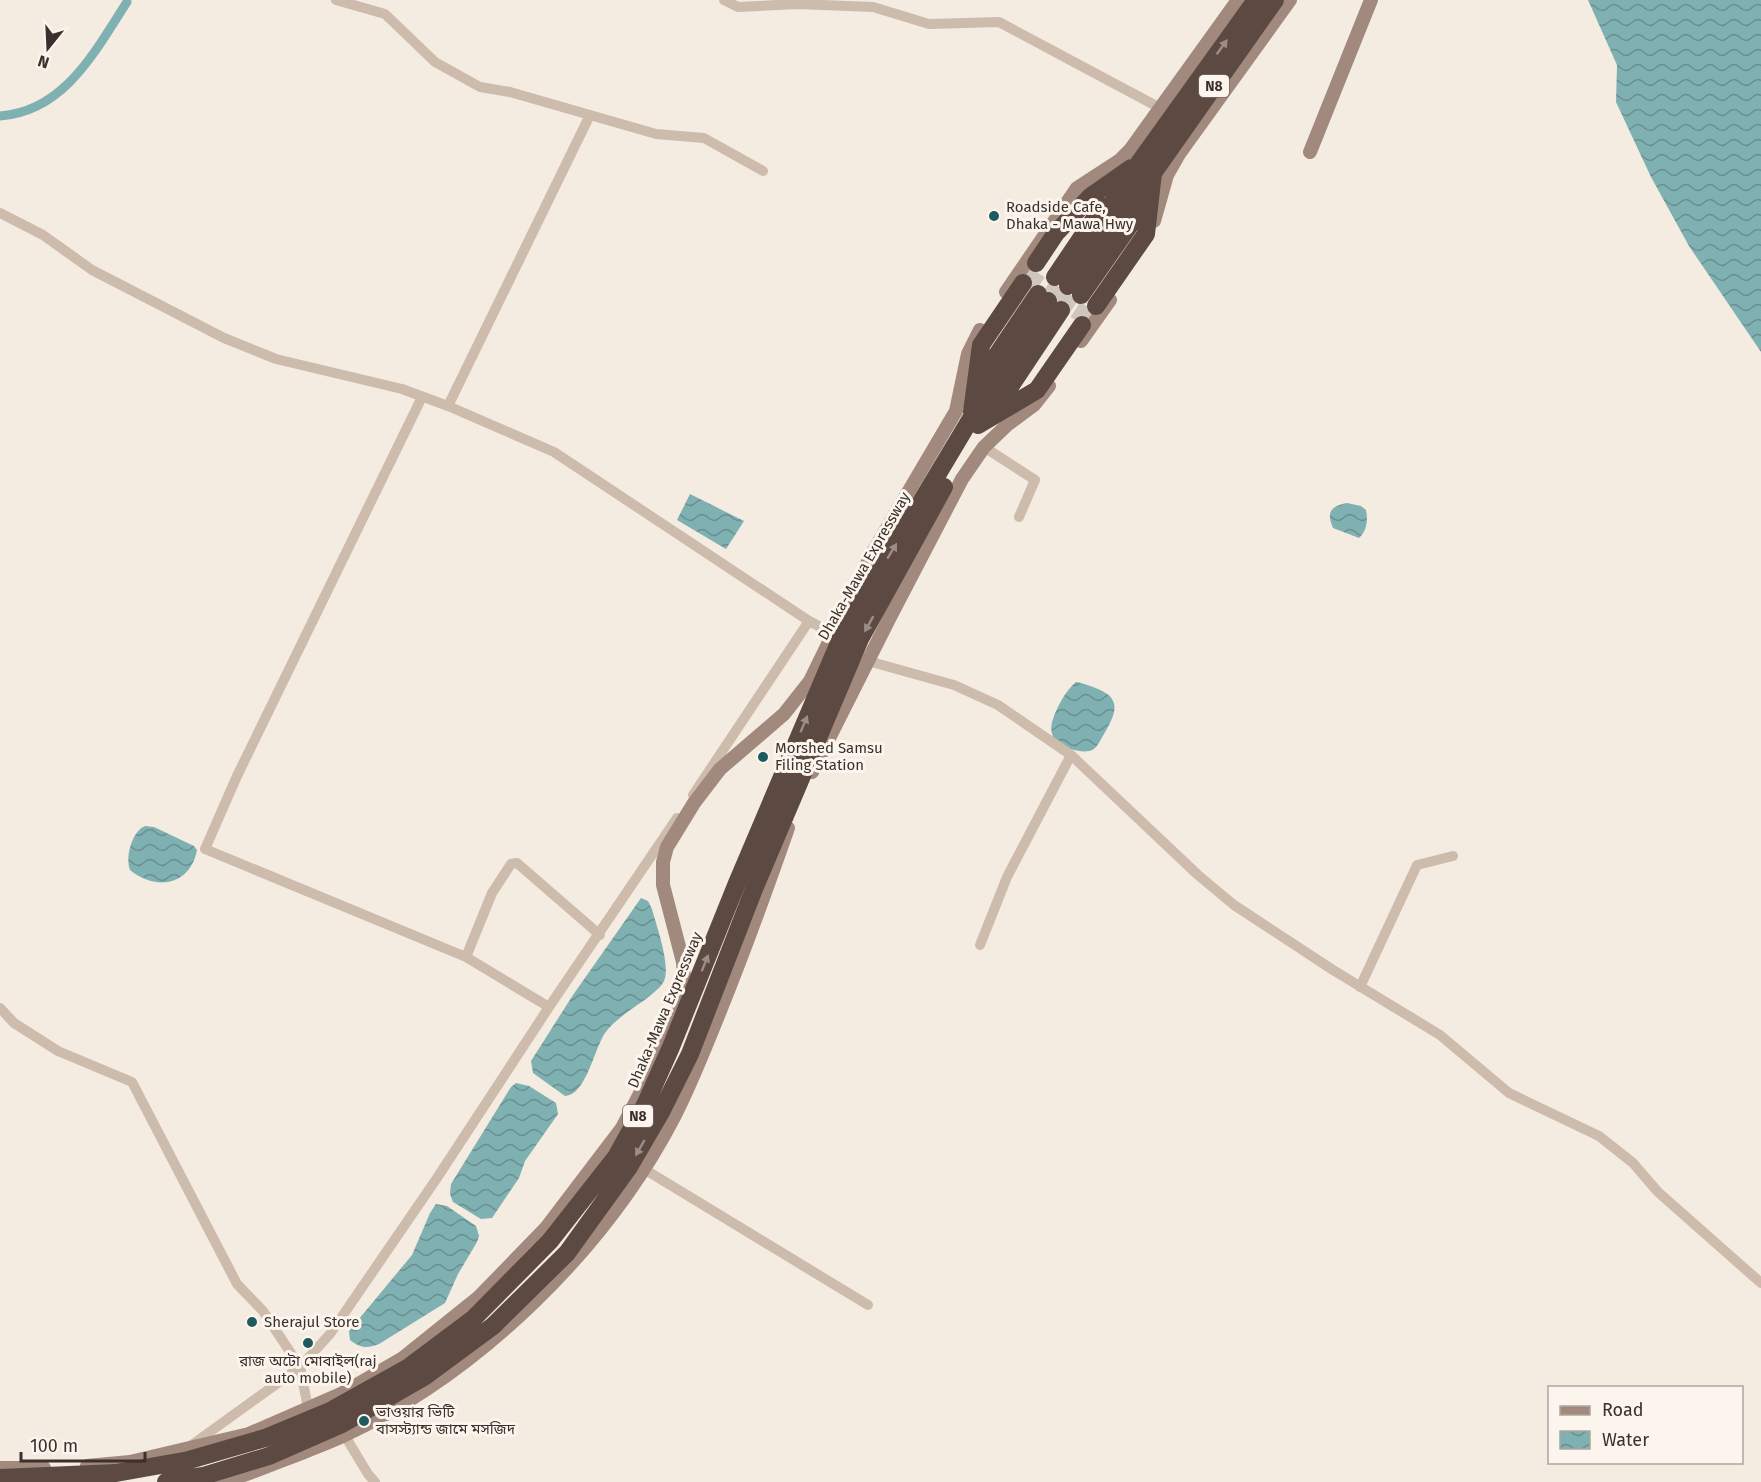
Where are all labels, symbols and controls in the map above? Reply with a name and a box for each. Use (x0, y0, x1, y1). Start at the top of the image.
north arrow (18, 18, 78, 78)
one-way arrow (1216, 40, 1228, 56)
text: N (36, 51, 51, 72)
road number: N8 (1199, 75, 1229, 97)
place label: Roadside Cafe, Dhaka - Mawa Hwy (1006, 198, 1134, 233)
marker: Roadside Cafe, Dhaka - Mawa Hwy (987, 209, 1001, 223)
street label: Dhaka-Mawa Expressway (814, 488, 914, 643)
one-way arrow (887, 542, 897, 559)
one-way arrow (864, 615, 874, 632)
one-way arrow (799, 716, 808, 733)
place label: Morshed Samsu Filing Station (775, 739, 883, 774)
marker: Morshed Samsu Filing Station (756, 750, 770, 764)
street label: Dhaka-Mawa Expressway (624, 929, 706, 1091)
one-way arrow (701, 954, 710, 972)
road number: N8 (623, 1105, 653, 1127)
one-way arrow (635, 1140, 645, 1157)
place label: Sherajul Store (264, 1313, 359, 1331)
marker: Sherajul Store (245, 1315, 259, 1329)
marker: রাজ অটো মোবাইল(raj auto mobile) (301, 1336, 315, 1350)
place label: রাজ অটো মোবাইল(raj auto mobile) (238, 1352, 377, 1387)
legend (1548, 1386, 1743, 1464)
text: Road (1602, 1399, 1644, 1421)
place label: ভাওয়ার ভিটি বাসস্ট্যান্ড জামে মসজিদ (375, 1403, 516, 1438)
marker: ভাওয়ার ভিটি বাসস্ট্যান্ড জামে মসজিদ (357, 1414, 371, 1428)
scale bar (21, 1425, 146, 1463)
text: Water (1602, 1429, 1649, 1451)
text: 100 m (30, 1435, 78, 1457)

